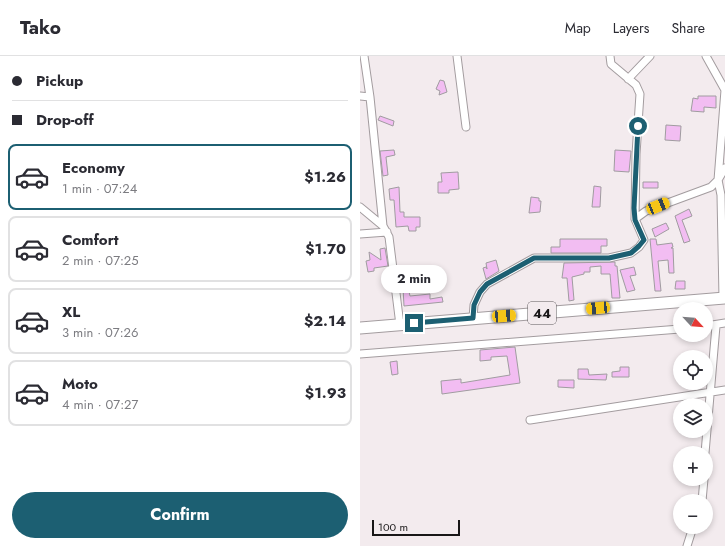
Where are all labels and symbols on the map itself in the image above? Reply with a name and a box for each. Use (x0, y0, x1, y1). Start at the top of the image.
route start (629, 117, 647, 135)
car (645, 196, 671, 216)
callout: 2 min (381, 265, 447, 293)
car (586, 301, 610, 315)
road number: 44 (528, 302, 556, 324)
north arrow (673, 302, 713, 342)
car (492, 309, 516, 323)
route end (405, 314, 423, 332)
scale bar (372, 518, 460, 537)

